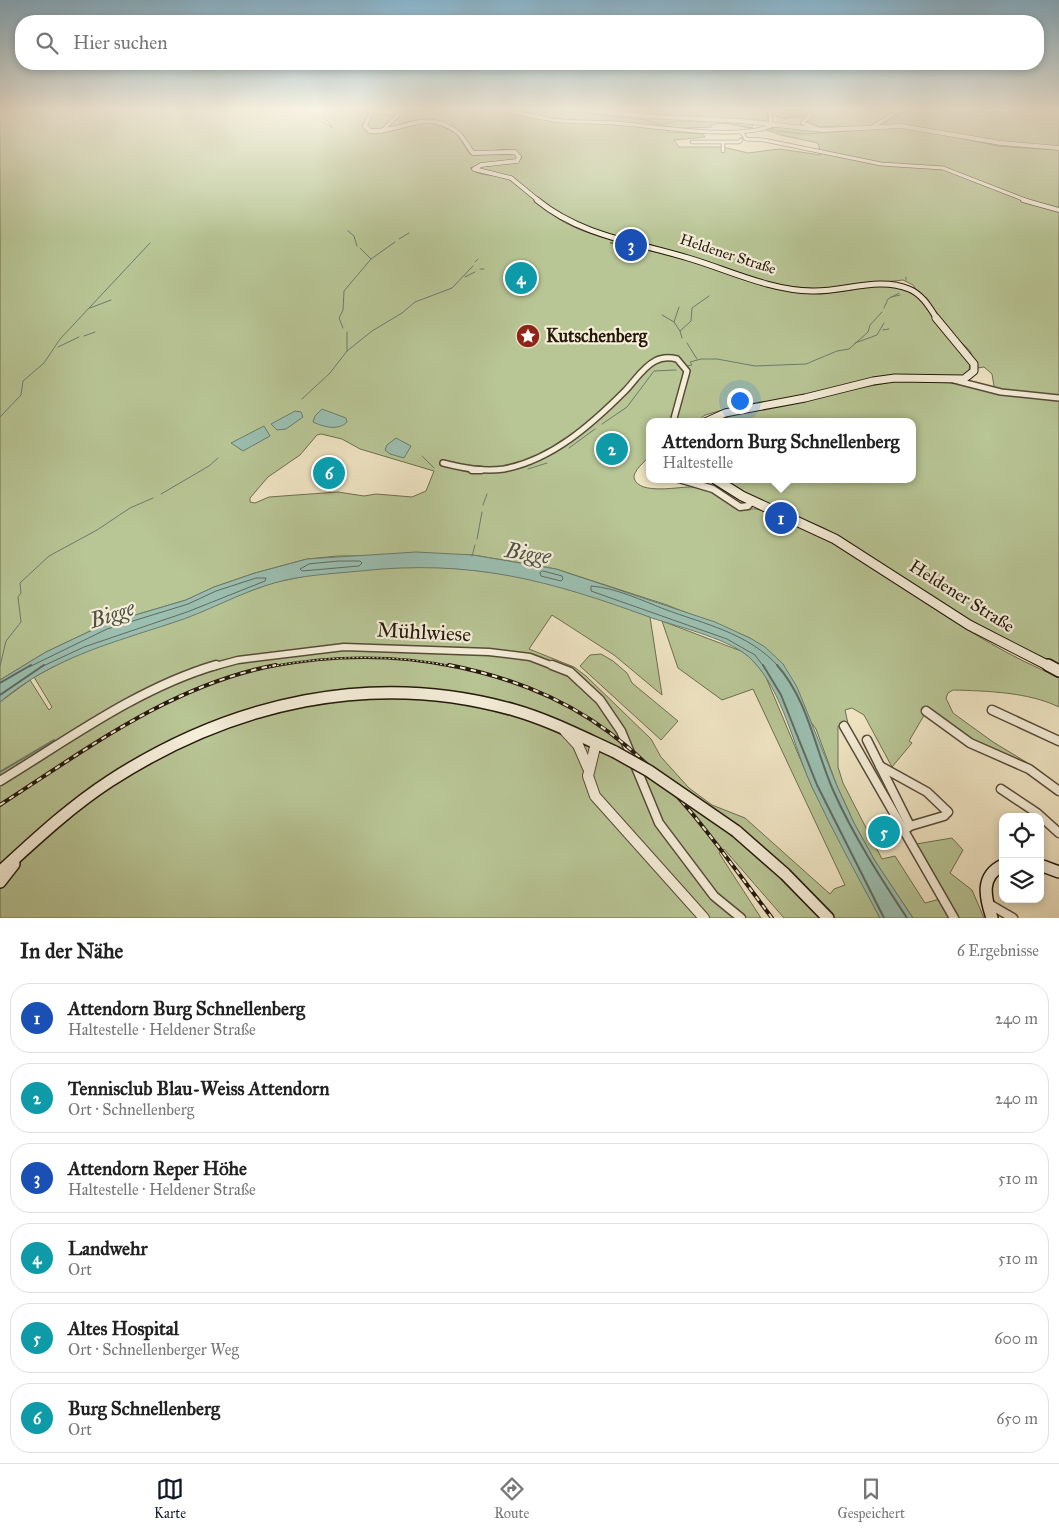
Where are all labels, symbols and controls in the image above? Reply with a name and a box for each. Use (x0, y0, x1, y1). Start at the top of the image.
search box (15, 15, 1044, 70)
icon: search (33, 29, 61, 57)
text: Hier suchen (73, 31, 167, 54)
pin: 3 (615, 226, 647, 264)
street label: Heldener Straße (678, 230, 778, 278)
pin: 4 (505, 259, 537, 297)
place icon: Kutschenberg (515, 323, 541, 349)
place label: Kutschenberg (546, 325, 648, 348)
your location (727, 388, 753, 414)
popup (646, 418, 916, 483)
pin: 2 (596, 430, 628, 468)
text: Attendorn Burg Schnellenberg (663, 430, 899, 453)
text: Haltestelle (663, 453, 733, 472)
pin: 6 (313, 454, 345, 492)
pin: 1 (765, 499, 797, 537)
water label: Bigge (502, 536, 554, 570)
street label: Heldener Straße (905, 555, 1019, 637)
water label: Bigge (85, 594, 139, 634)
street label: Mühlwiese (376, 617, 472, 647)
pin: 5 (868, 813, 900, 851)
map controls (999, 813, 1044, 903)
button: locate (999, 813, 1044, 858)
button: layers (999, 858, 1044, 903)
text: In der Nähe (20, 938, 123, 964)
text: 6 Ergebnisse (957, 941, 1039, 960)
text: Attendorn Burg Schnellenberg (68, 997, 305, 1020)
text: 1 (34, 1009, 40, 1028)
text: 240 m (995, 1009, 1038, 1028)
text: Haltestelle · Heldener Straße (68, 1020, 256, 1039)
text: Tennisclub Blau-Weiss Attendorn (68, 1077, 329, 1100)
text: 2 (33, 1089, 41, 1108)
text: 240 m (995, 1089, 1038, 1108)
text: Ort · Schnellenberg (68, 1100, 194, 1119)
text: Attendorn Reper Höhe (68, 1157, 247, 1180)
text: 3 (34, 1169, 40, 1188)
text: 510 m (998, 1169, 1038, 1188)
text: Haltestelle · Heldener Straße (68, 1180, 256, 1199)
text: Landwehr (68, 1237, 148, 1260)
text: 4 (33, 1249, 41, 1268)
text: 510 m (998, 1249, 1038, 1268)
text: Ort (68, 1260, 92, 1279)
text: Altes Hospital (68, 1317, 179, 1340)
text: 5 (33, 1329, 41, 1348)
text: 600 m (994, 1329, 1038, 1348)
text: Ort · Schnellenberger Weg (68, 1340, 239, 1359)
text: Burg Schnellenberg (68, 1397, 220, 1420)
text: 6 (33, 1409, 41, 1428)
text: 650 m (996, 1409, 1038, 1428)
text: Ort (68, 1420, 92, 1439)
tab: Karte (154, 1475, 186, 1522)
tab: Route (494, 1475, 529, 1522)
tab: Gespeichert (837, 1475, 905, 1522)

